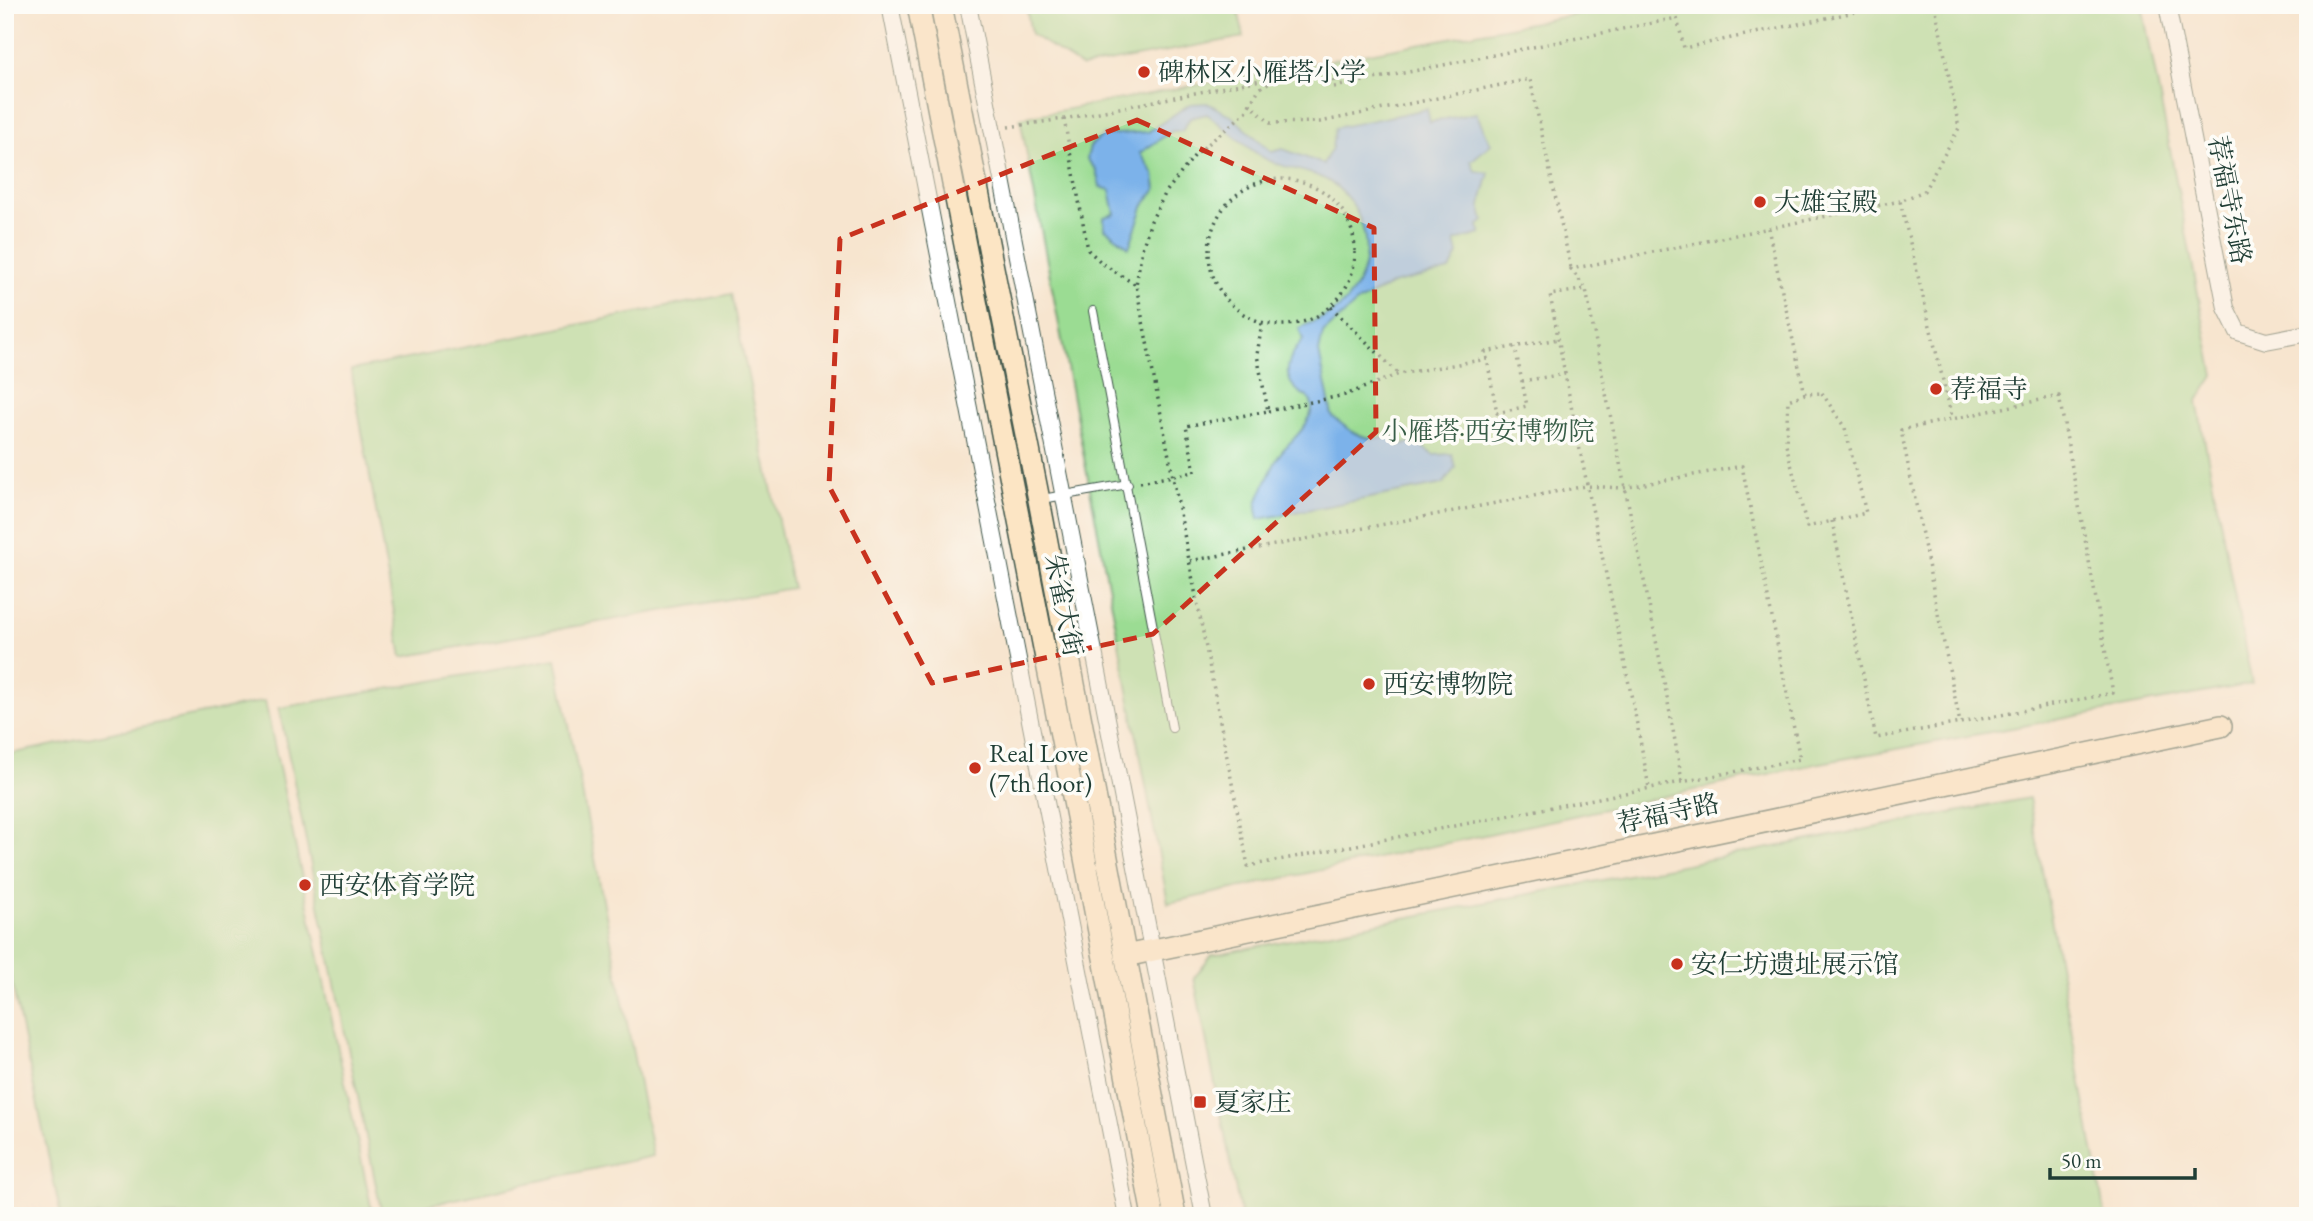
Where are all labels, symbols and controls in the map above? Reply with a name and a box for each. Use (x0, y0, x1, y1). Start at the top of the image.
place label: 碑林区小雁塔小学 (1158, 55, 1366, 89)
marker: 碑林区小雁塔小学 (1136, 64, 1152, 80)
street label: 荐福寺东路 (2201, 133, 2259, 267)
place label: 大雄宝殿 (1774, 185, 1878, 219)
marker: 大雄宝殿 (1752, 194, 1768, 210)
place label: 荐福寺 (1950, 372, 2028, 406)
marker: 荐福寺 (1928, 381, 1944, 397)
park label: 小雁塔·西安博物院 (1381, 414, 1595, 448)
street label: 朱雀大街 (1037, 551, 1091, 659)
place label: 西安博物院 (1383, 667, 1513, 701)
marker: 西安博物院 (1361, 676, 1377, 692)
place label: Real Love (7th floor) (989, 736, 1092, 800)
marker: Real Love (7th floor) (967, 760, 983, 776)
street label: 荐福寺路 (1614, 786, 1722, 840)
place label: 西安体育学院 (319, 868, 475, 902)
marker: 西安体育学院 (297, 877, 313, 893)
place label: 安仁坊遗址展示馆 (1691, 947, 1899, 981)
marker: 安仁坊遗址展示馆 (1669, 956, 1685, 972)
place label: 夏家庄 (1214, 1085, 1292, 1119)
marker: 夏家庄 (1192, 1094, 1208, 1110)
scale bar (2050, 1137, 2196, 1181)
text: 50 m (2061, 1147, 2102, 1174)

